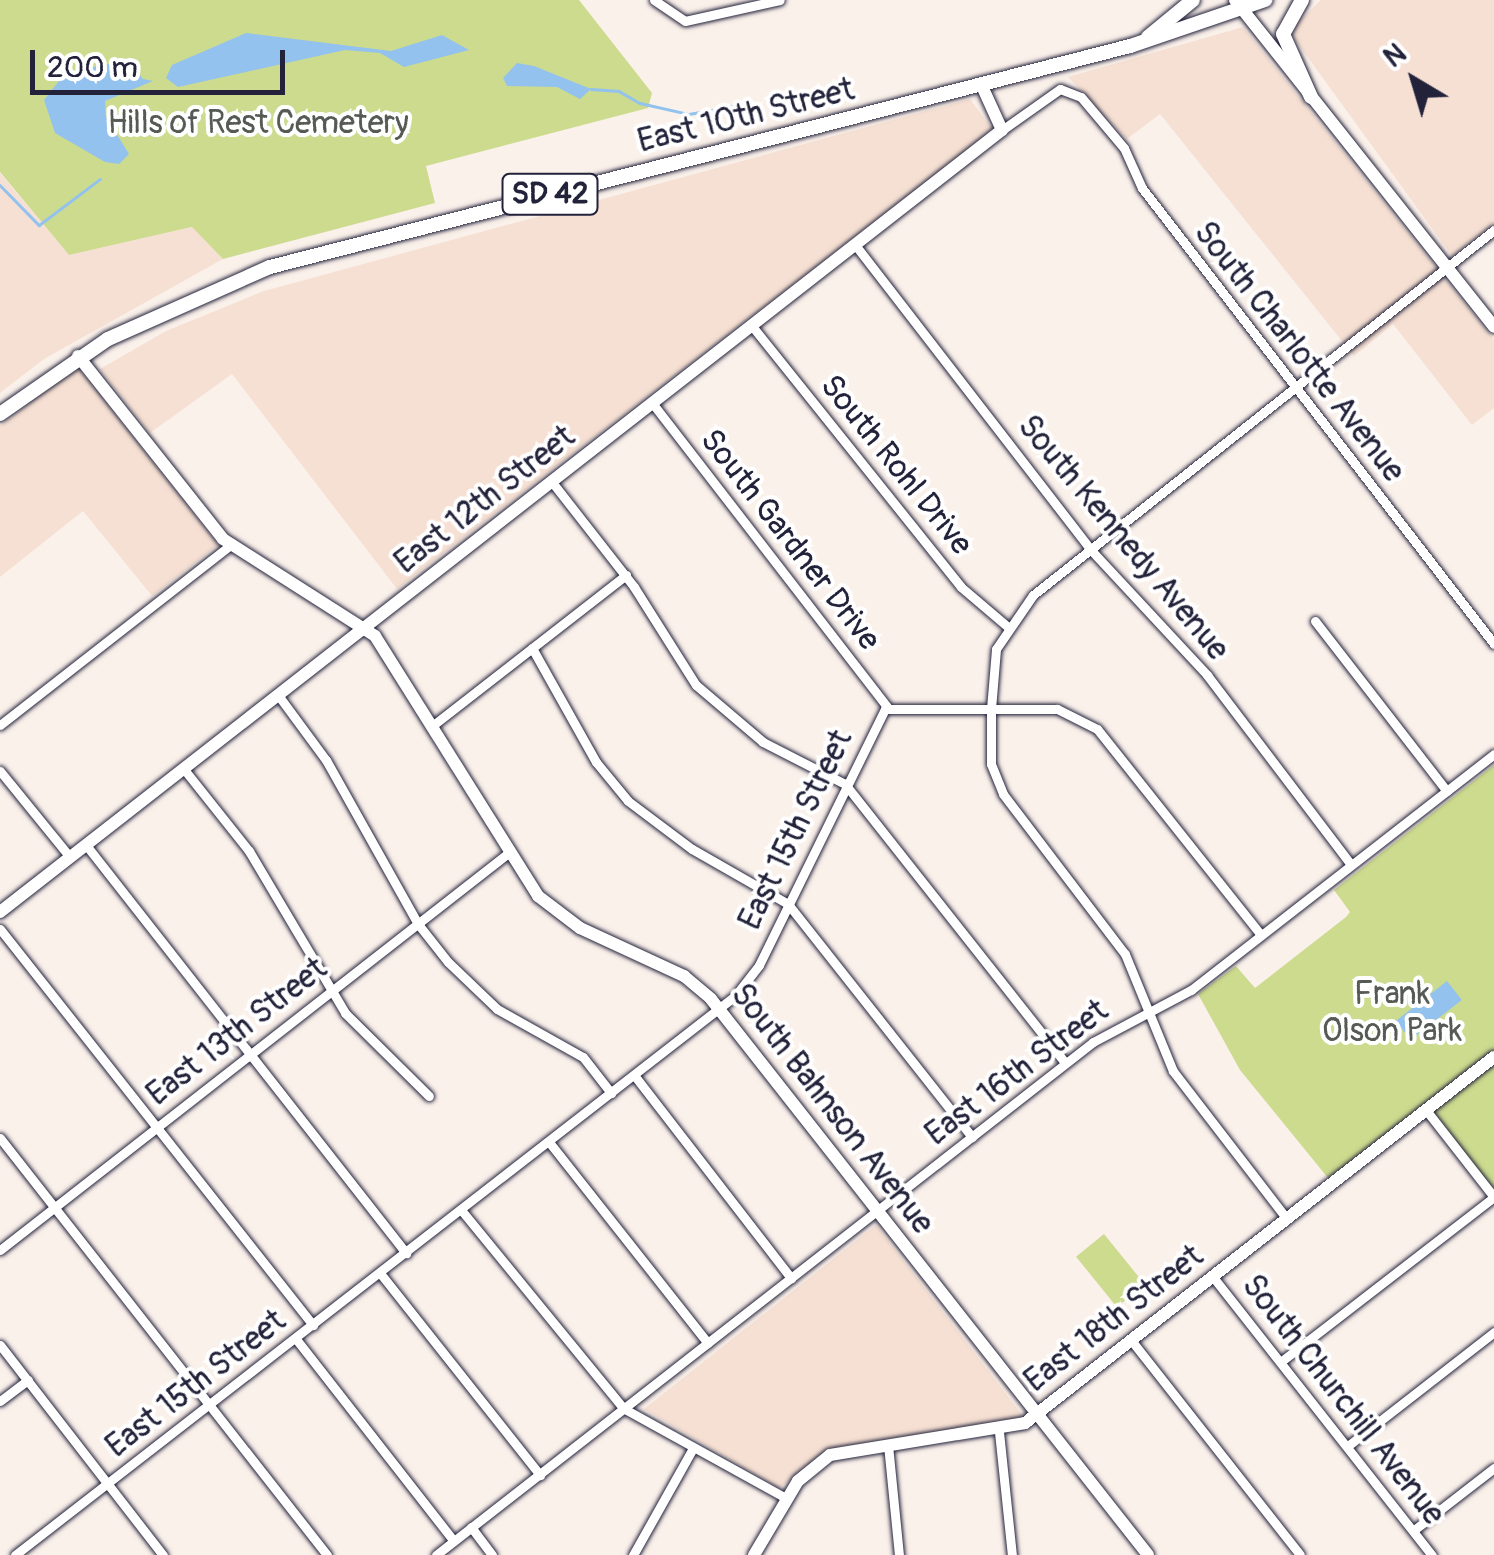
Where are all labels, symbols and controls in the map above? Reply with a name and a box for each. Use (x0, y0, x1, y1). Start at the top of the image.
scale bar (35, 30, 290, 92)
north arrow (1364, 30, 1464, 130)
text: N (1377, 36, 1413, 76)
text: 200 m (47, 49, 138, 86)
street label: East 10th Street (634, 71, 858, 161)
park label: Hills of Rest Cemetery (107, 104, 409, 142)
road number: SD 42 (500, 169, 600, 219)
street label: South Charlotte Avenue (1186, 214, 1412, 490)
street label: South Rohl Drive (812, 367, 980, 563)
street label: South Kennedy Avenue (1009, 408, 1237, 668)
street label: East 12th Street (387, 418, 583, 582)
street label: South Gardner Drive (692, 422, 888, 658)
street label: East 15th Street (731, 724, 861, 936)
street label: East 13th Street (139, 950, 335, 1114)
street label: South Bahnson Avenue (722, 976, 942, 1242)
park label: Frank Olson Park (1322, 976, 1462, 1051)
street label: East 16th Street (918, 992, 1116, 1154)
street label: East 18th Street (1017, 1237, 1211, 1401)
street label: South Churchill Avenue (1233, 1267, 1453, 1533)
street label: East 15th Street (99, 1302, 293, 1466)

